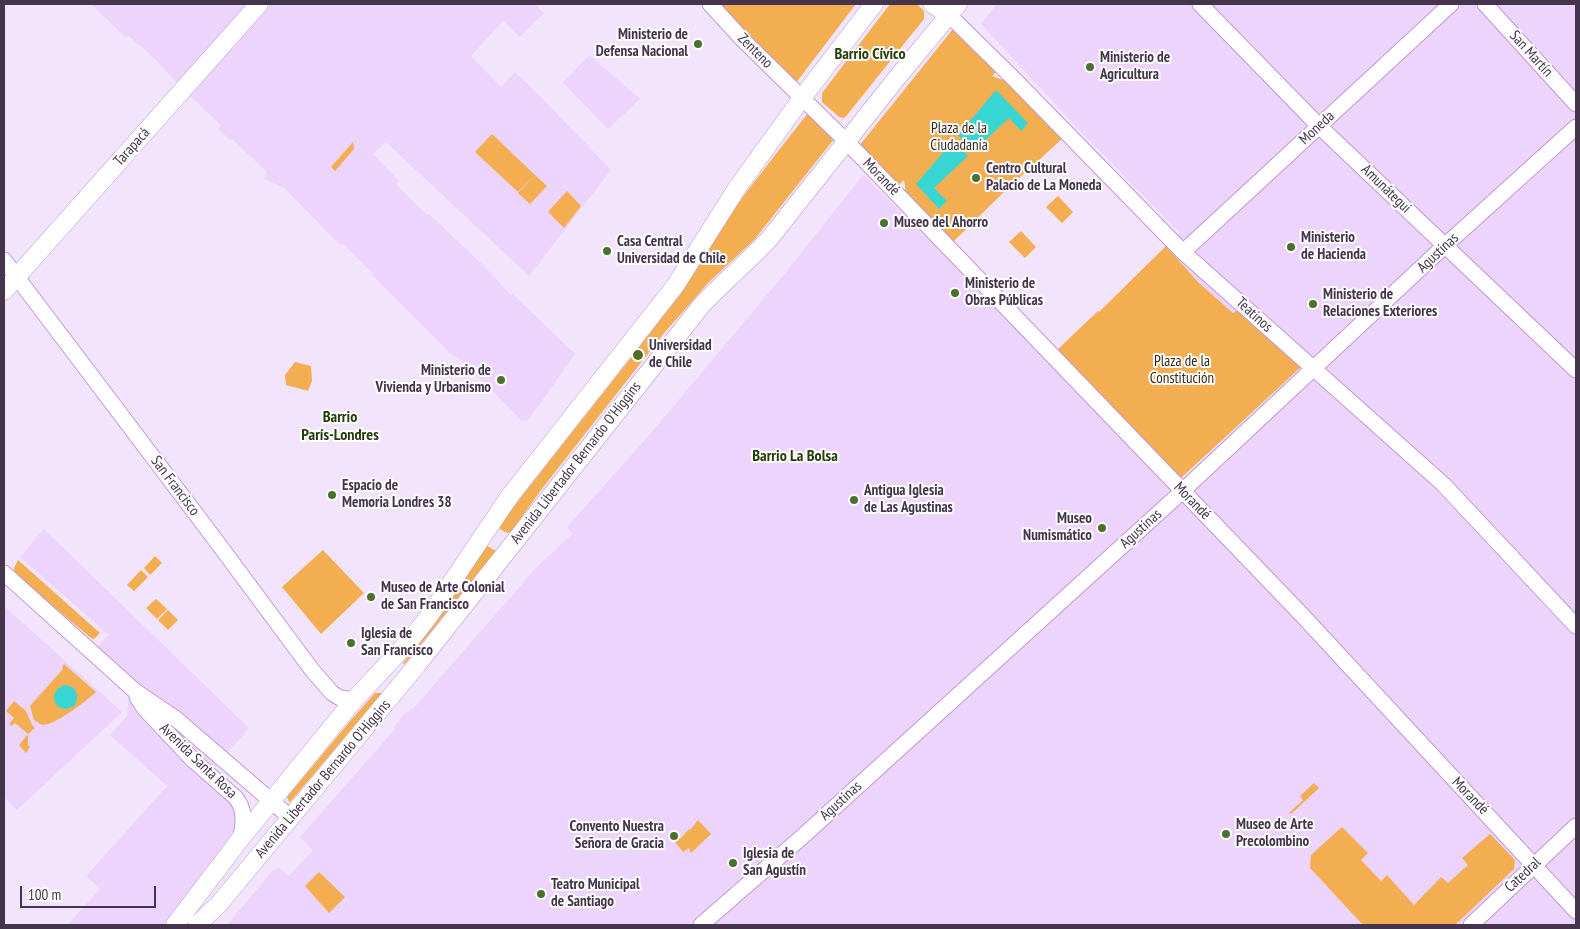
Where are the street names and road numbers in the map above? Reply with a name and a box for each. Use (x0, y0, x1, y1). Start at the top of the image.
street label: San Martín (1506, 27, 1556, 81)
street label: Zenteno (734, 30, 776, 72)
street label: Moneda (1296, 107, 1338, 149)
street label: Tarapacá (110, 124, 154, 170)
street label: Morandé (859, 154, 903, 200)
street label: Amunátegui (1357, 161, 1415, 217)
street label: Agustinas (1414, 229, 1462, 277)
street label: Teatinos (1232, 294, 1276, 336)
street label: Avenida Libertador Bernardo O'Higgins (507, 378, 645, 548)
street label: San Francisco (147, 453, 203, 519)
street label: Morandé (1170, 478, 1214, 524)
street label: Agustinas (1116, 506, 1166, 552)
street label: Avenida Libertador Bernardo O'Higgins (251, 696, 395, 862)
street label: Avenida Santa Rosa (156, 720, 240, 802)
street label: Morandé (1448, 773, 1492, 819)
street label: Agustinas (816, 778, 866, 824)
street label: Catedral (1501, 854, 1545, 896)

